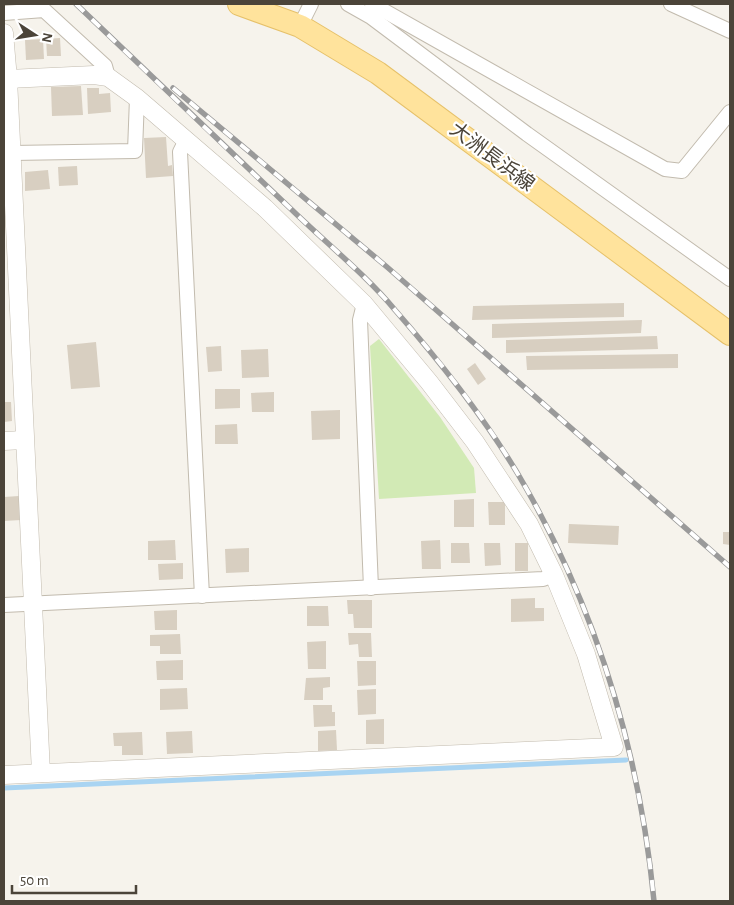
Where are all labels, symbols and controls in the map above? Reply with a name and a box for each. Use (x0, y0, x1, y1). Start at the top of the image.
north arrow (10, 10, 60, 60)
text: N (39, 31, 55, 44)
street label: 大洲長浜線 (446, 117, 539, 195)
scale bar (12, 862, 136, 894)
text: 50 m (20, 873, 49, 888)

